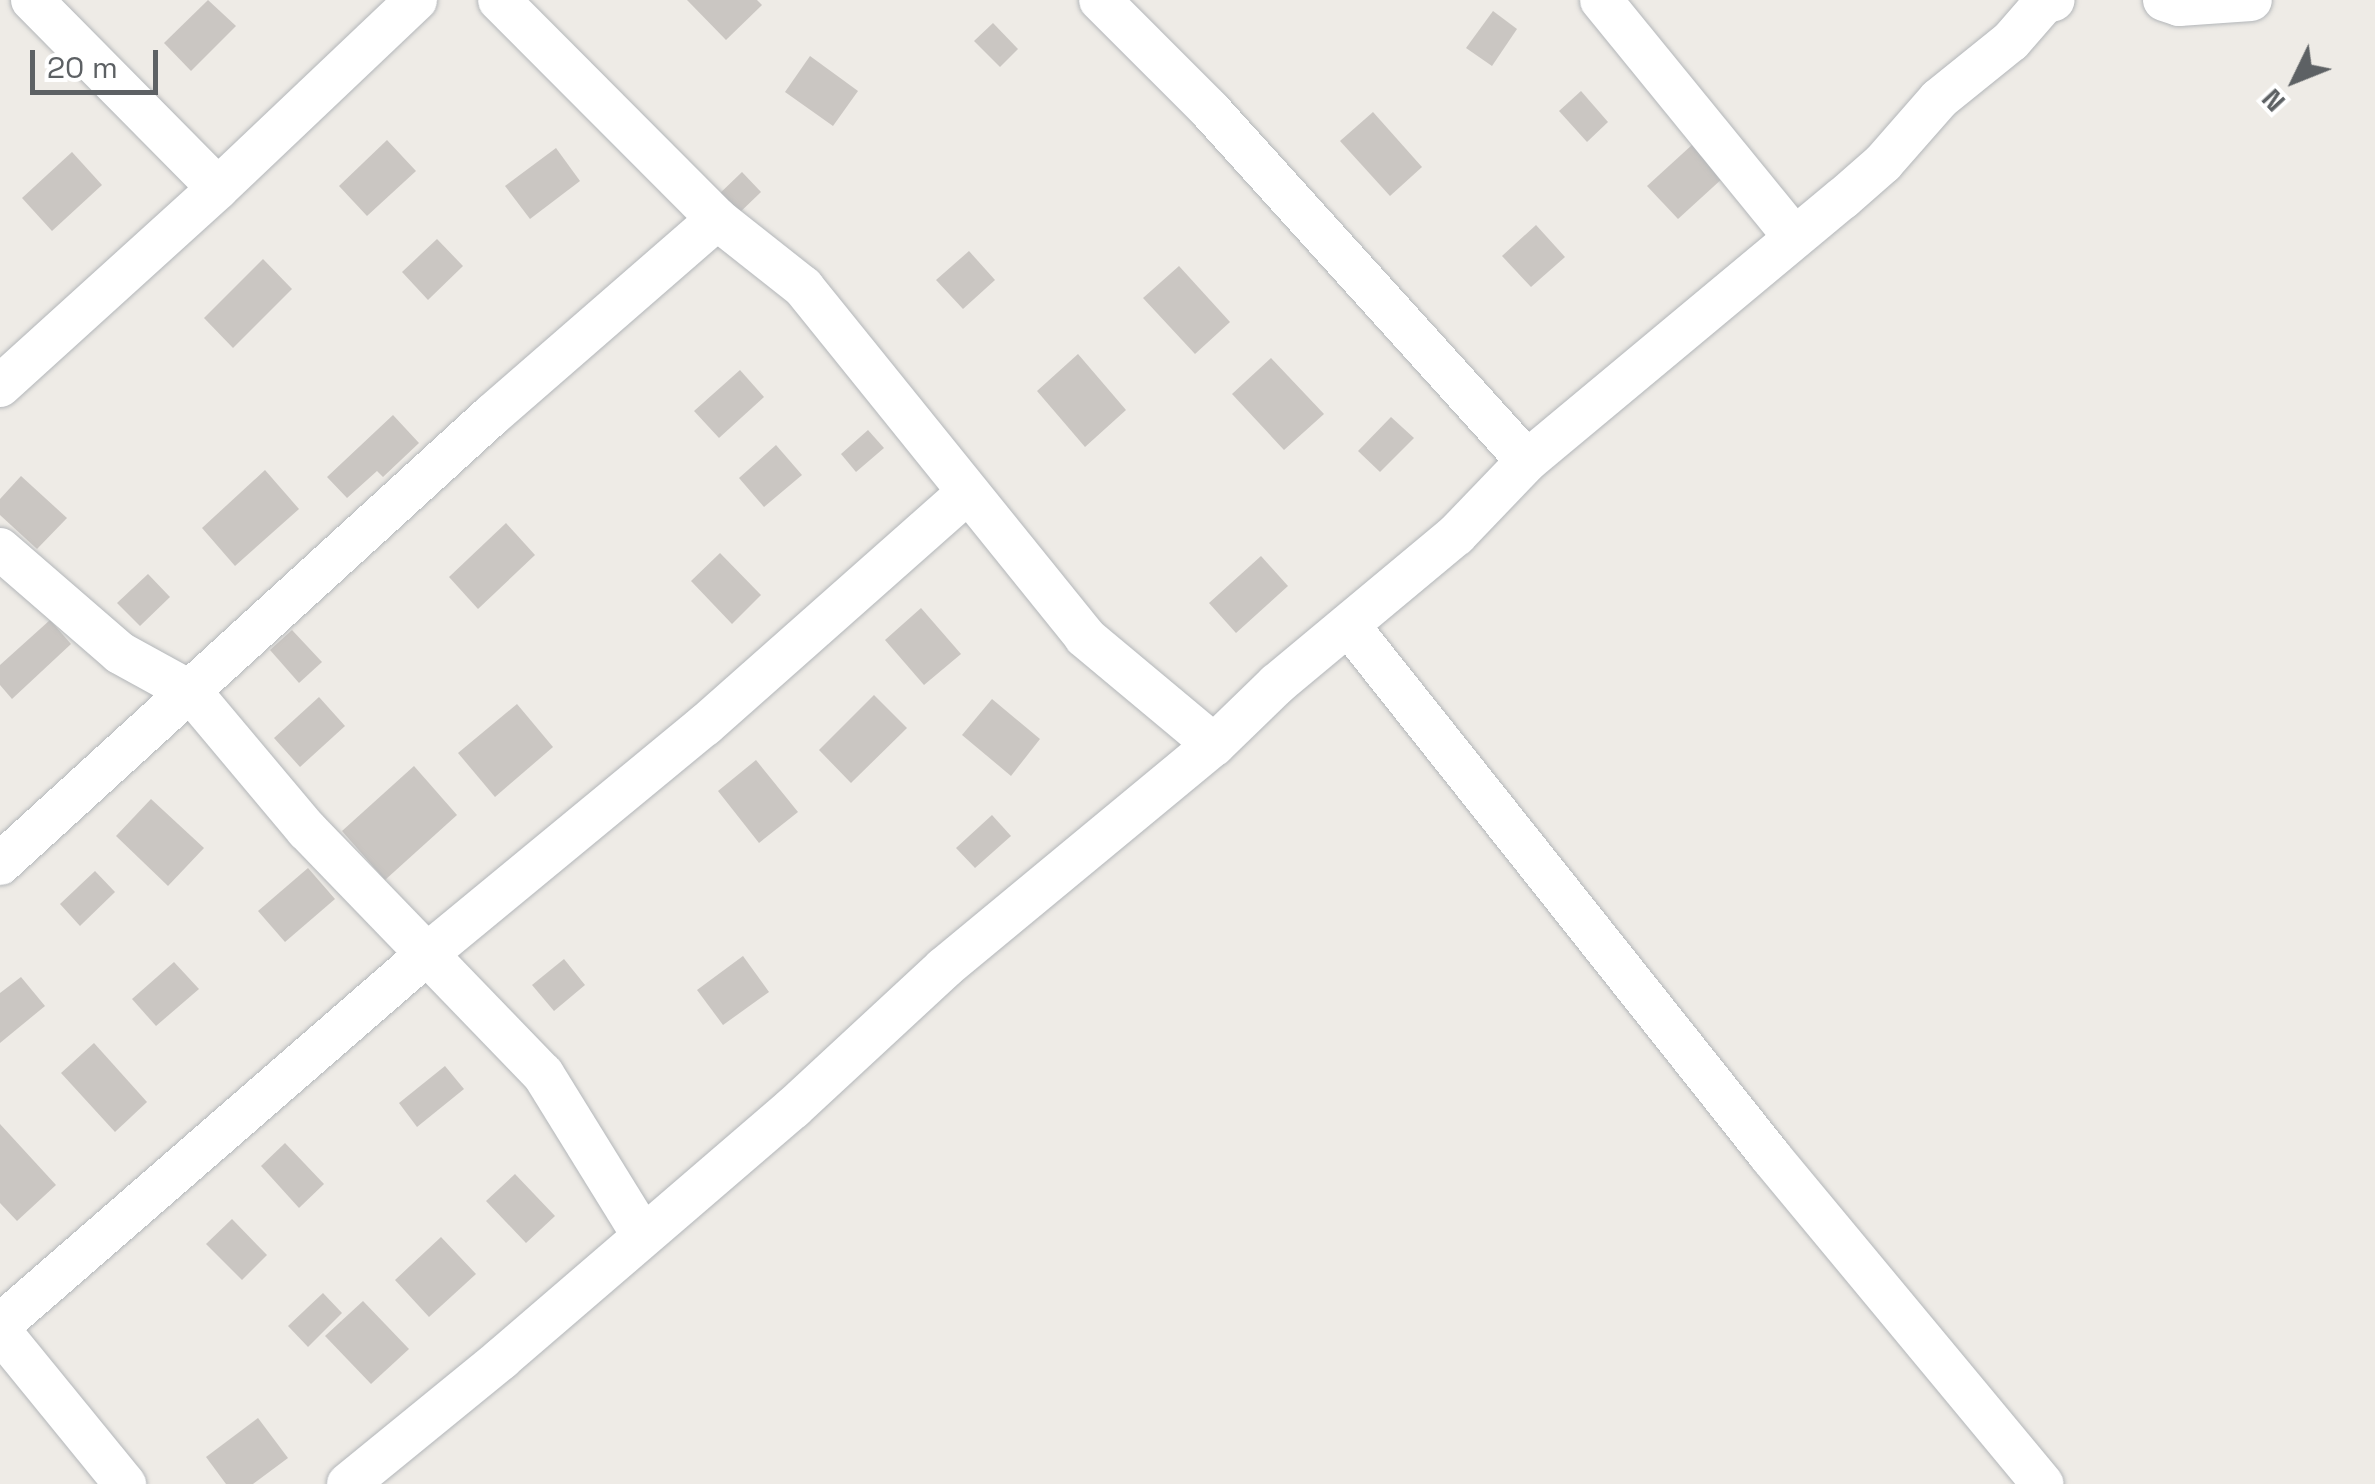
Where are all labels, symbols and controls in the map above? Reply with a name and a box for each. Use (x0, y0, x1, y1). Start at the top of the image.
scale bar (35, 30, 162, 92)
north arrow (2245, 30, 2345, 130)
text: 20 m (47, 48, 118, 87)
text: N (2254, 81, 2293, 120)

